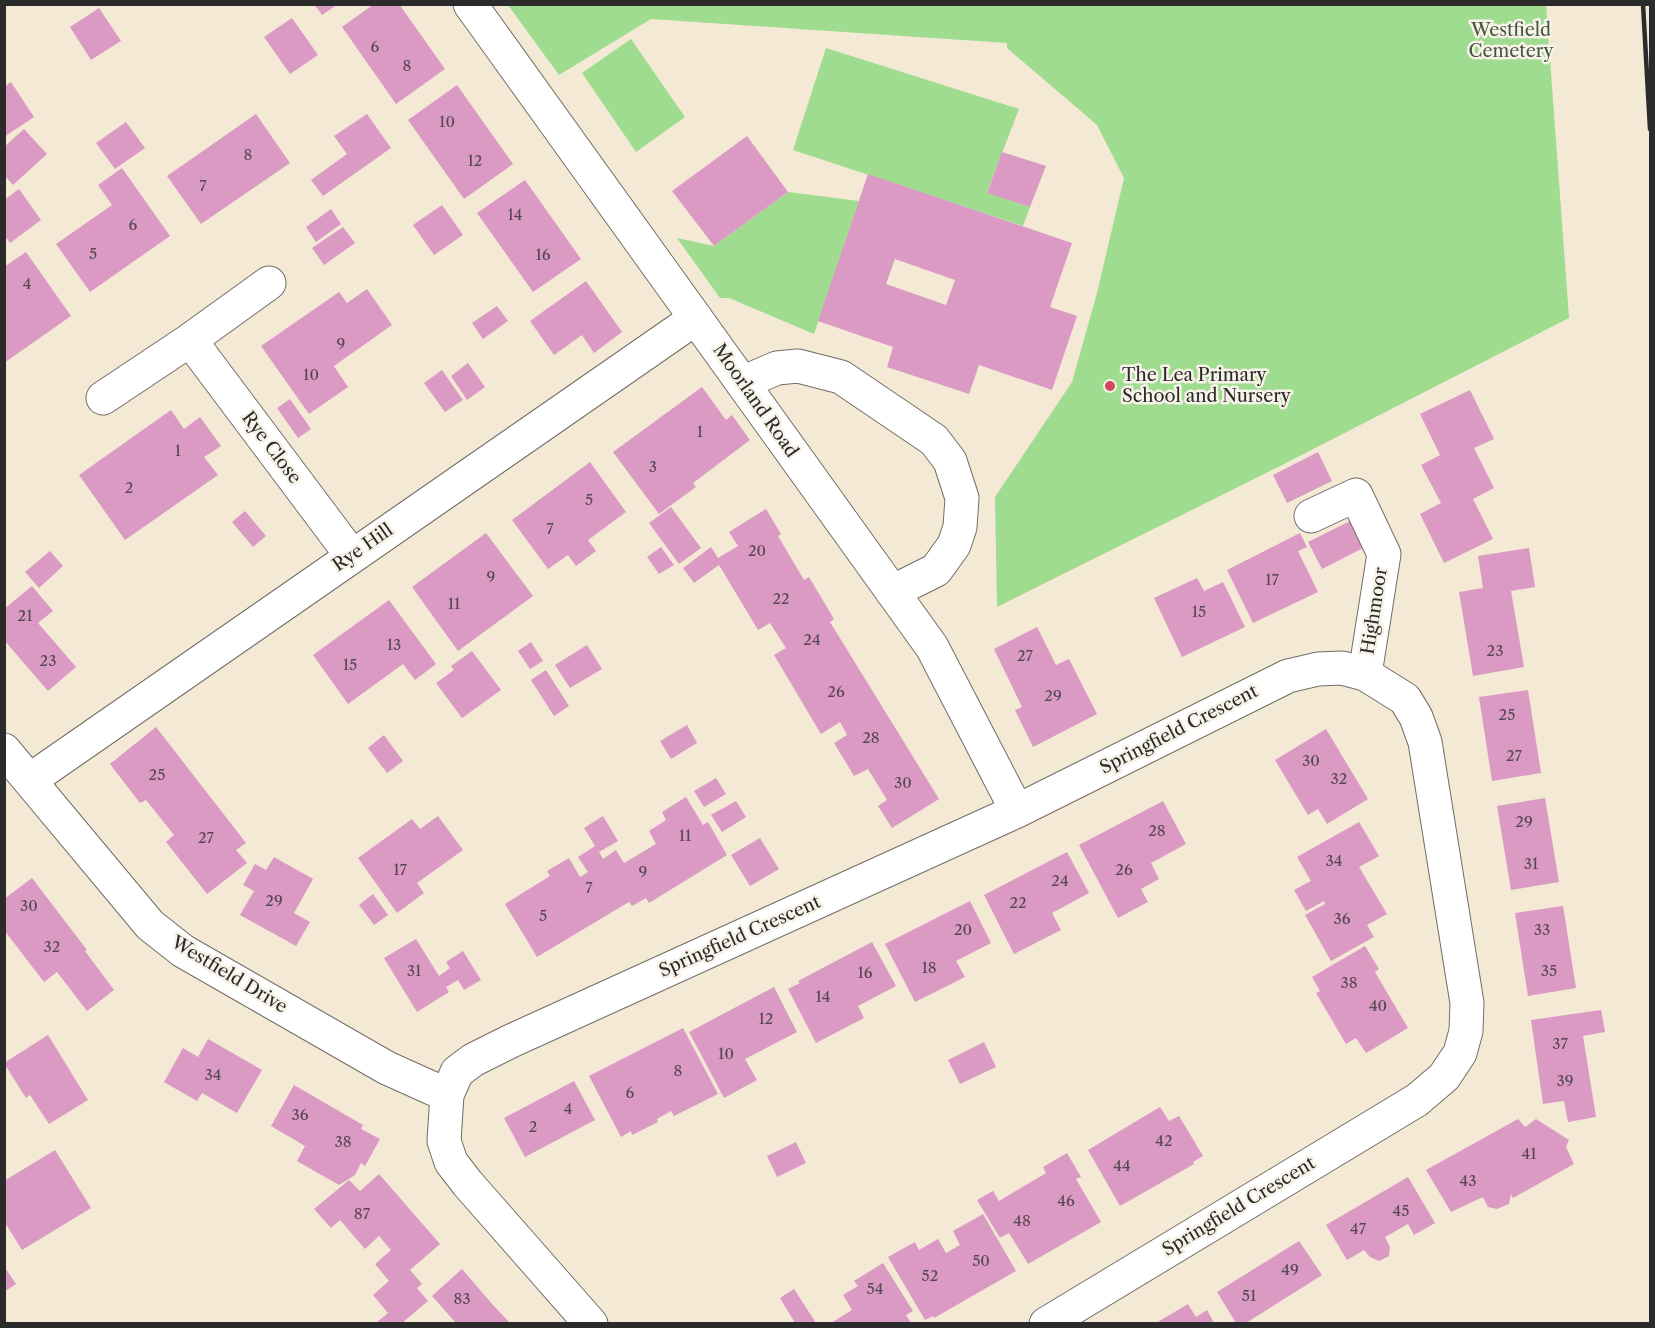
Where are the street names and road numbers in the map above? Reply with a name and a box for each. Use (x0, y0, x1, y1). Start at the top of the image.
street label: Moorland Road (708, 340, 802, 462)
street label: Rye Close (237, 408, 305, 488)
street label: Rye Hill (329, 519, 397, 577)
street label: Highmoor (1357, 566, 1393, 656)
street label: Springfield Crescent (1096, 681, 1262, 779)
street label: Springfield Crescent (656, 892, 824, 982)
street label: Westfield Drive (167, 932, 291, 1018)
street label: Springfield Crescent (1159, 1153, 1319, 1261)

